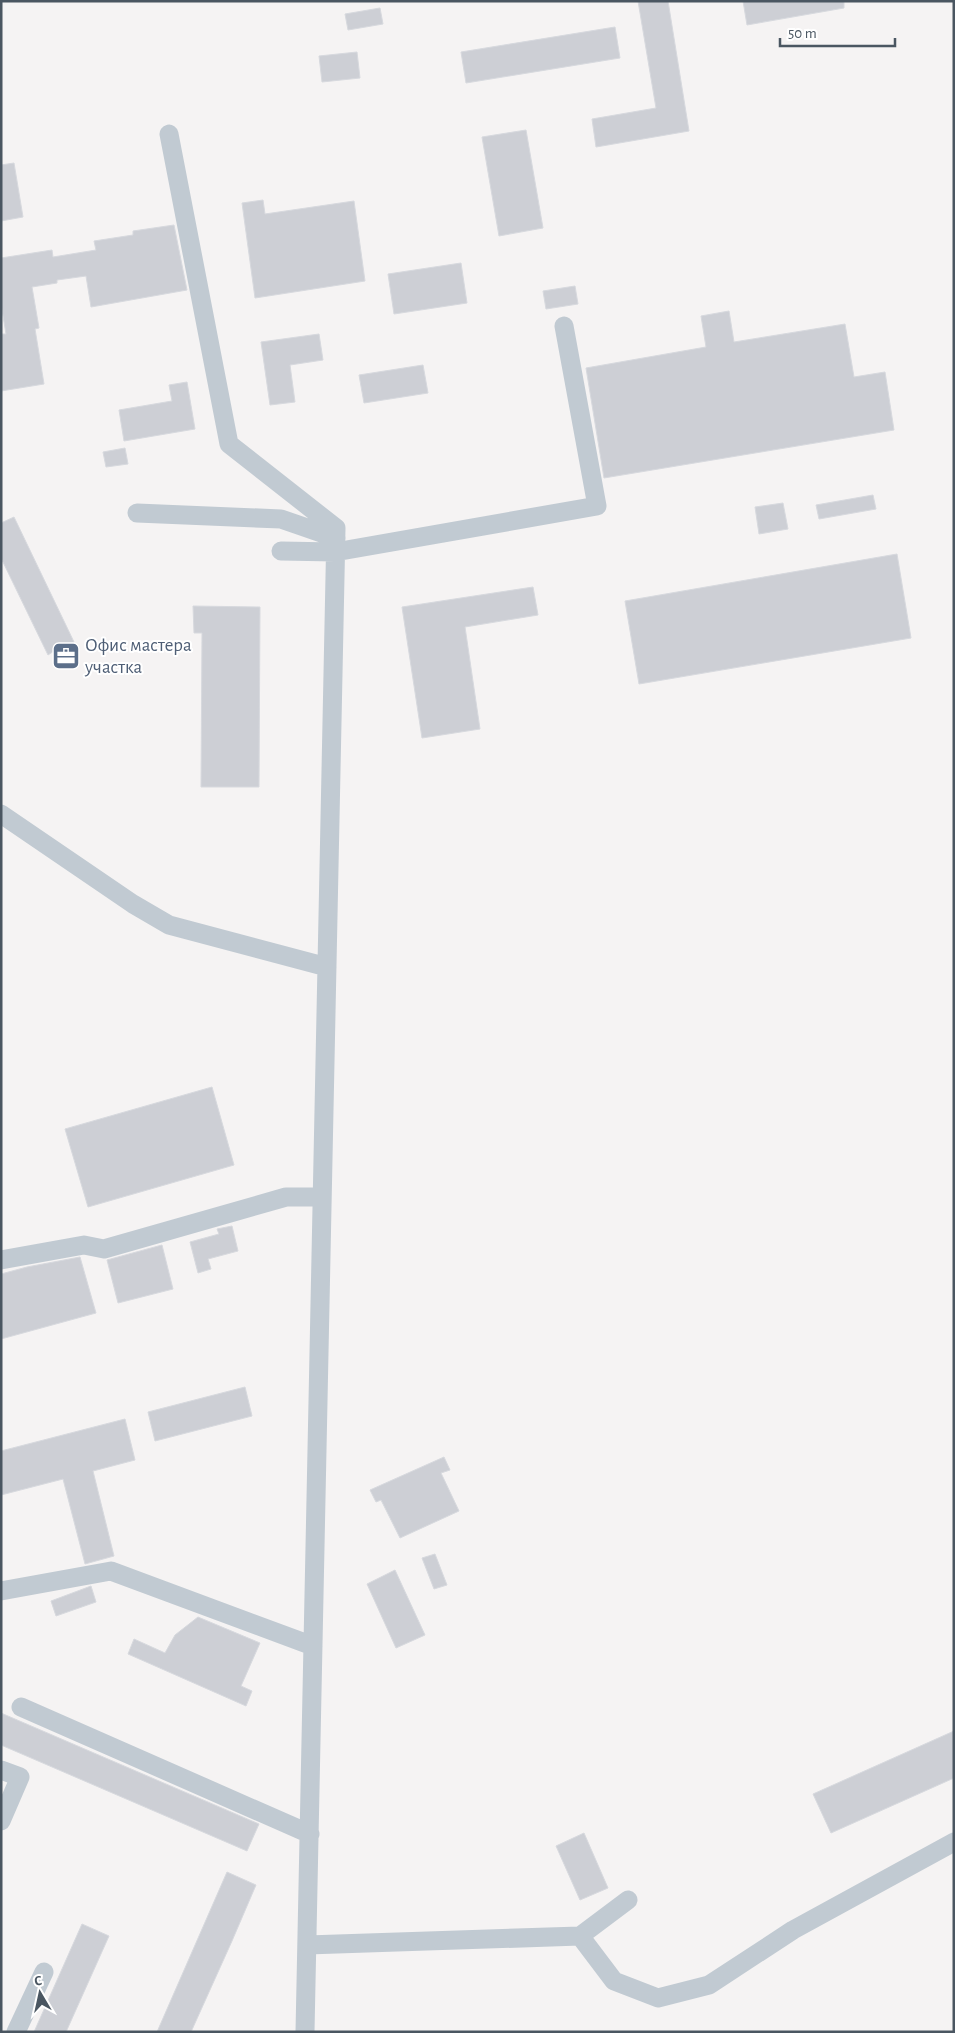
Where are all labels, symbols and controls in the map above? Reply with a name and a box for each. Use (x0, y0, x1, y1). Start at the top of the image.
scale bar (780, 15, 895, 47)
text: 50 m (788, 26, 817, 41)
place label: Офис мастера участка (84, 636, 192, 677)
office icon: Офис мастера участка (51, 641, 81, 671)
north arrow (15, 1968, 65, 2018)
text: С (33, 1974, 43, 1989)

